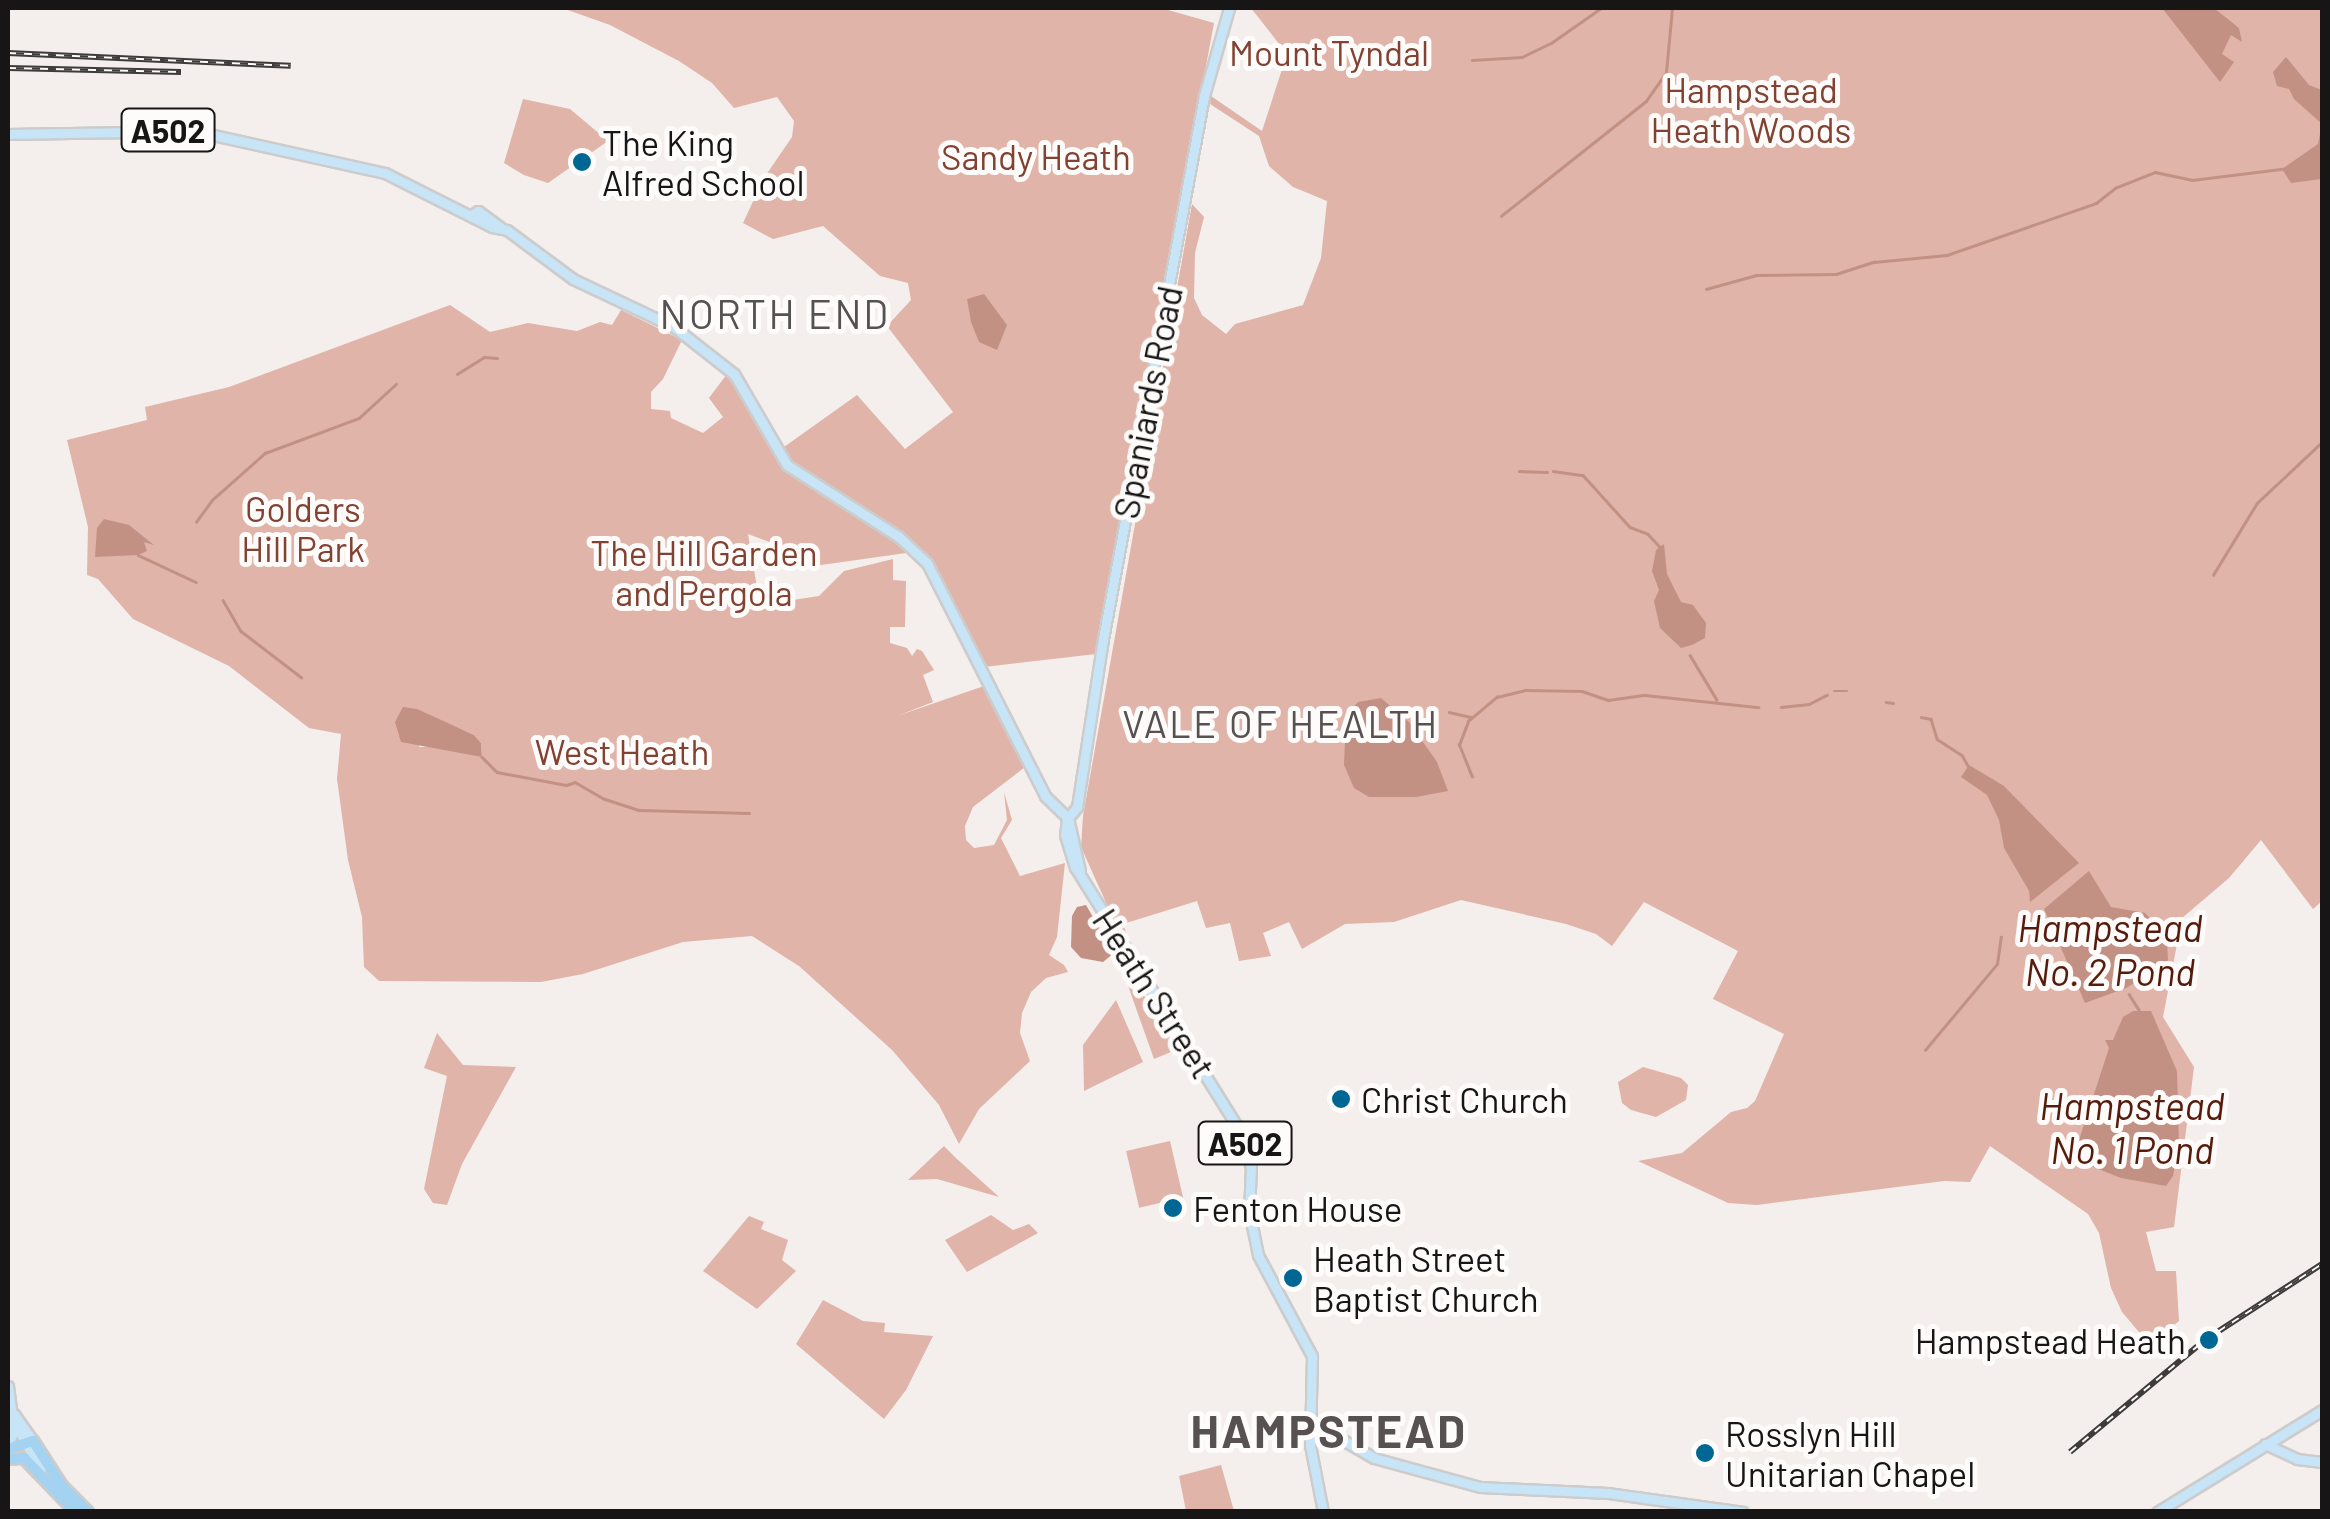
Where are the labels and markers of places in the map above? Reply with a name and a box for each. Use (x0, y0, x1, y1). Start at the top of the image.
place label: The King Alfred School (602, 121, 805, 203)
marker: The King Alfred School (571, 151, 593, 173)
place label: Christ Church (1361, 1078, 1568, 1120)
marker: Christ Church (1330, 1088, 1352, 1110)
place label: Fenton House (1193, 1187, 1402, 1229)
marker: Fenton House (1162, 1197, 1184, 1219)
place label: Heath Street Baptist Church (1313, 1237, 1539, 1319)
marker: Heath Street Baptist Church (1282, 1267, 1304, 1289)
place label: Hampstead Heath (1915, 1319, 2186, 1361)
marker: Hampstead Heath (2196, 1327, 2222, 1353)
place label: Rosslyn Hill Unitarian Chapel (1725, 1412, 1975, 1494)
marker: Rosslyn Hill Unitarian Chapel (1694, 1442, 1716, 1464)

